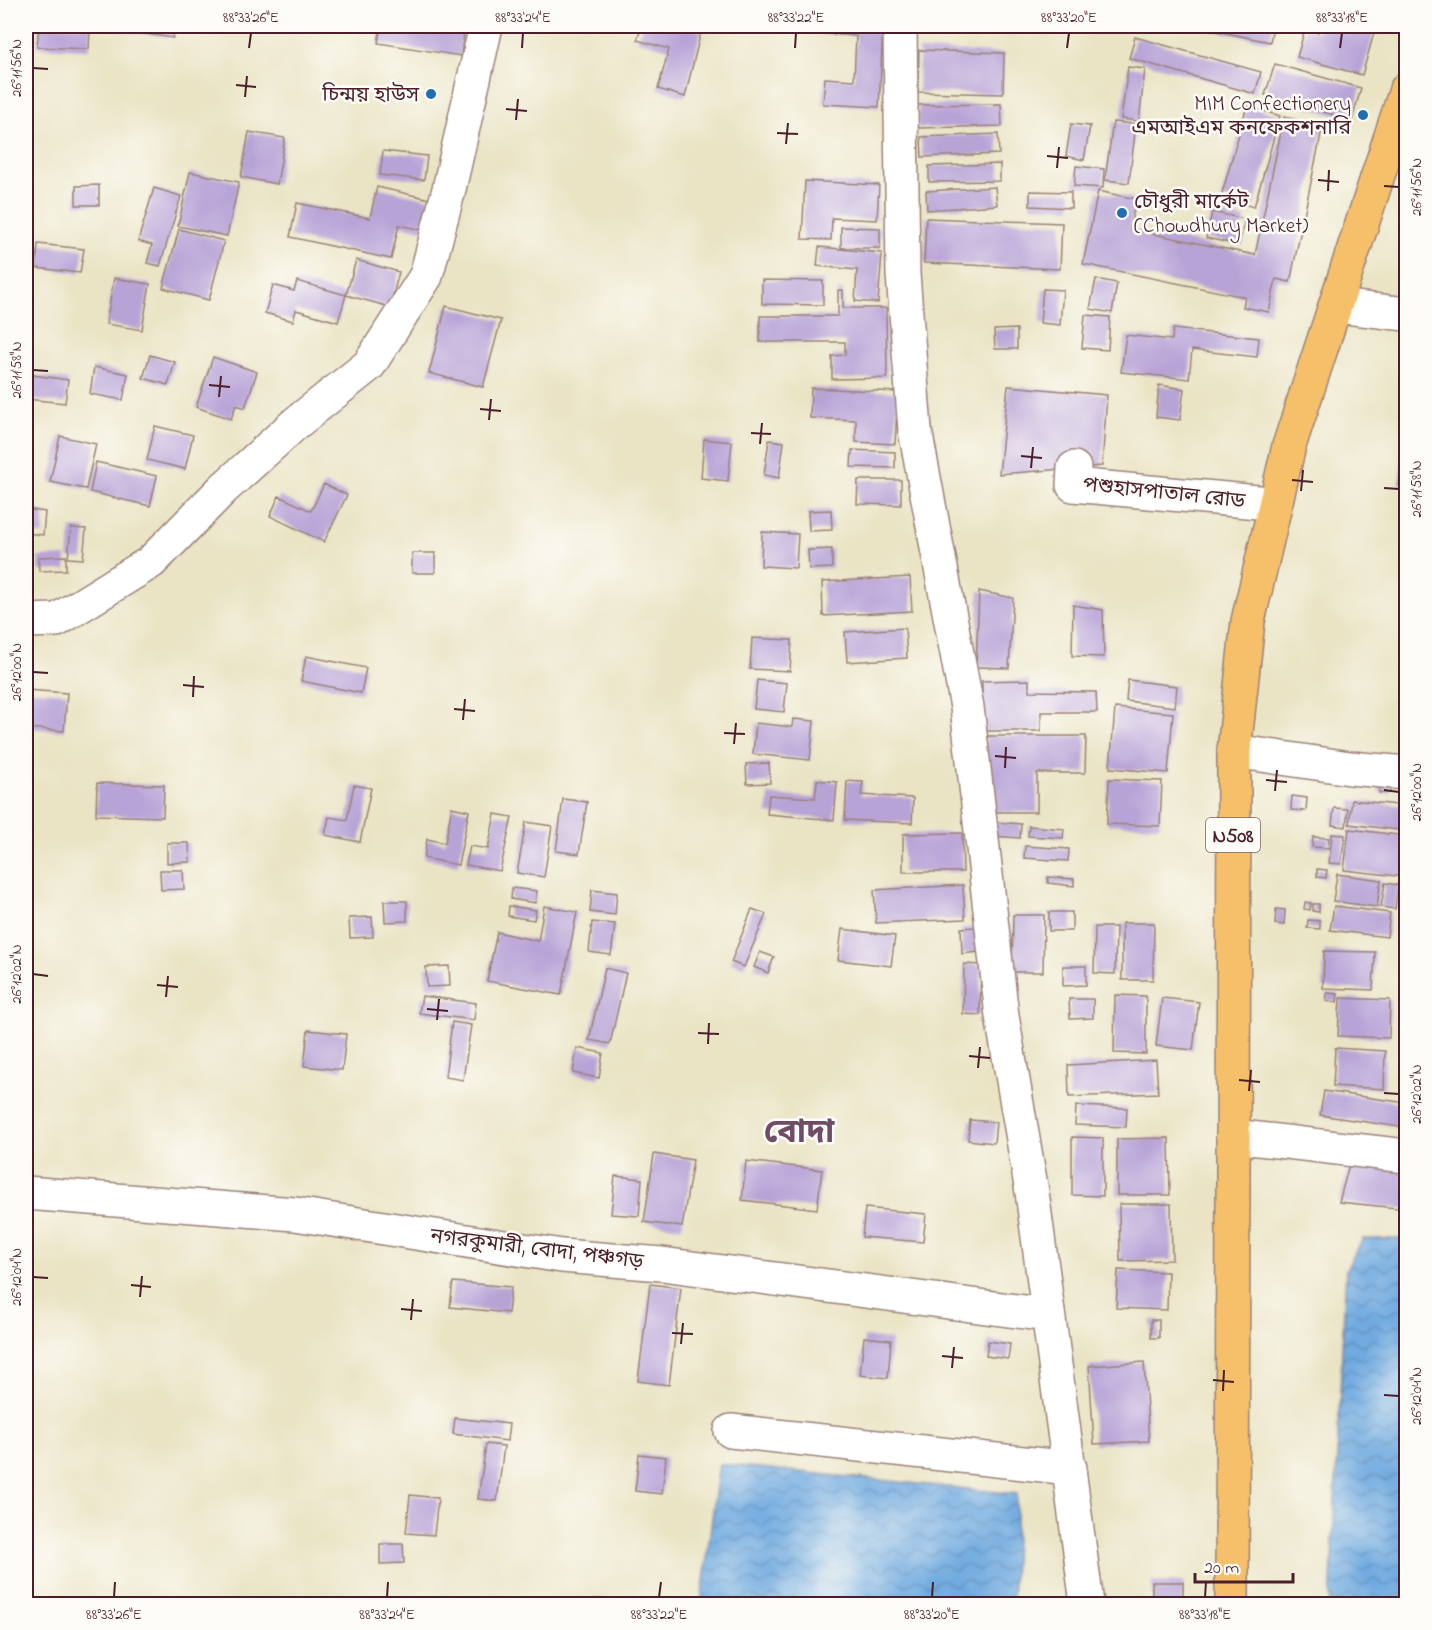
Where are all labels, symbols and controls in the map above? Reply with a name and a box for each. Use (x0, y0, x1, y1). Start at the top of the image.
text: 88°33'26"E (223, 7, 279, 29)
text: 88°33'24"E (495, 7, 551, 29)
text: 88°33'22"E (768, 7, 824, 29)
text: 88°33'20"E (1041, 7, 1097, 29)
text: 88°33'18"E (1316, 7, 1368, 29)
text: 26°11'56"N (6, 39, 28, 97)
place label: চিন্ময় হাউস (321, 81, 420, 111)
marker: চিন্ময় হাউস (424, 87, 438, 101)
place label: MIM Confectionery এমআইএম কনফেকশনারি (1132, 90, 1351, 144)
marker: MIM Confectionery এমআইএম কনফেকশনারি (1356, 108, 1370, 122)
text: 26°11'56"N (1406, 158, 1428, 216)
place label: চৌধুরী মার্কেট (Chowdhury Market) (1134, 188, 1308, 244)
marker: চৌধুরী মার্কেট (Chowdhury Market) (1115, 206, 1129, 220)
text: 26°11'58"N (6, 341, 28, 399)
text: 26°11'58"N (1406, 460, 1428, 518)
street label: পশুহাসপাতাল রোড (1081, 471, 1248, 518)
text: 26°12'00"N (6, 643, 28, 701)
text: 26°12'00"N (1406, 763, 1428, 821)
road number: N508 (1206, 818, 1260, 852)
text: 26°12'02"N (6, 944, 28, 1004)
text: 26°12'02"N (1406, 1064, 1428, 1124)
district label: বোদা (764, 1110, 835, 1158)
street label: নগরকুমারী, বোদা, পঞ্চগড় (428, 1222, 646, 1278)
text: 26°12'04"N (6, 1248, 28, 1306)
text: 26°12'04"N (1406, 1367, 1428, 1425)
scale bar (1195, 1546, 1292, 1584)
text: 20 m (1204, 1556, 1239, 1582)
text: 88°33'26"E (86, 1604, 142, 1626)
text: 88°33'24"E (359, 1604, 415, 1626)
text: 88°33'22"E (631, 1604, 687, 1626)
text: 88°33'20"E (904, 1604, 960, 1626)
text: 88°33'18"E (1179, 1604, 1231, 1626)

